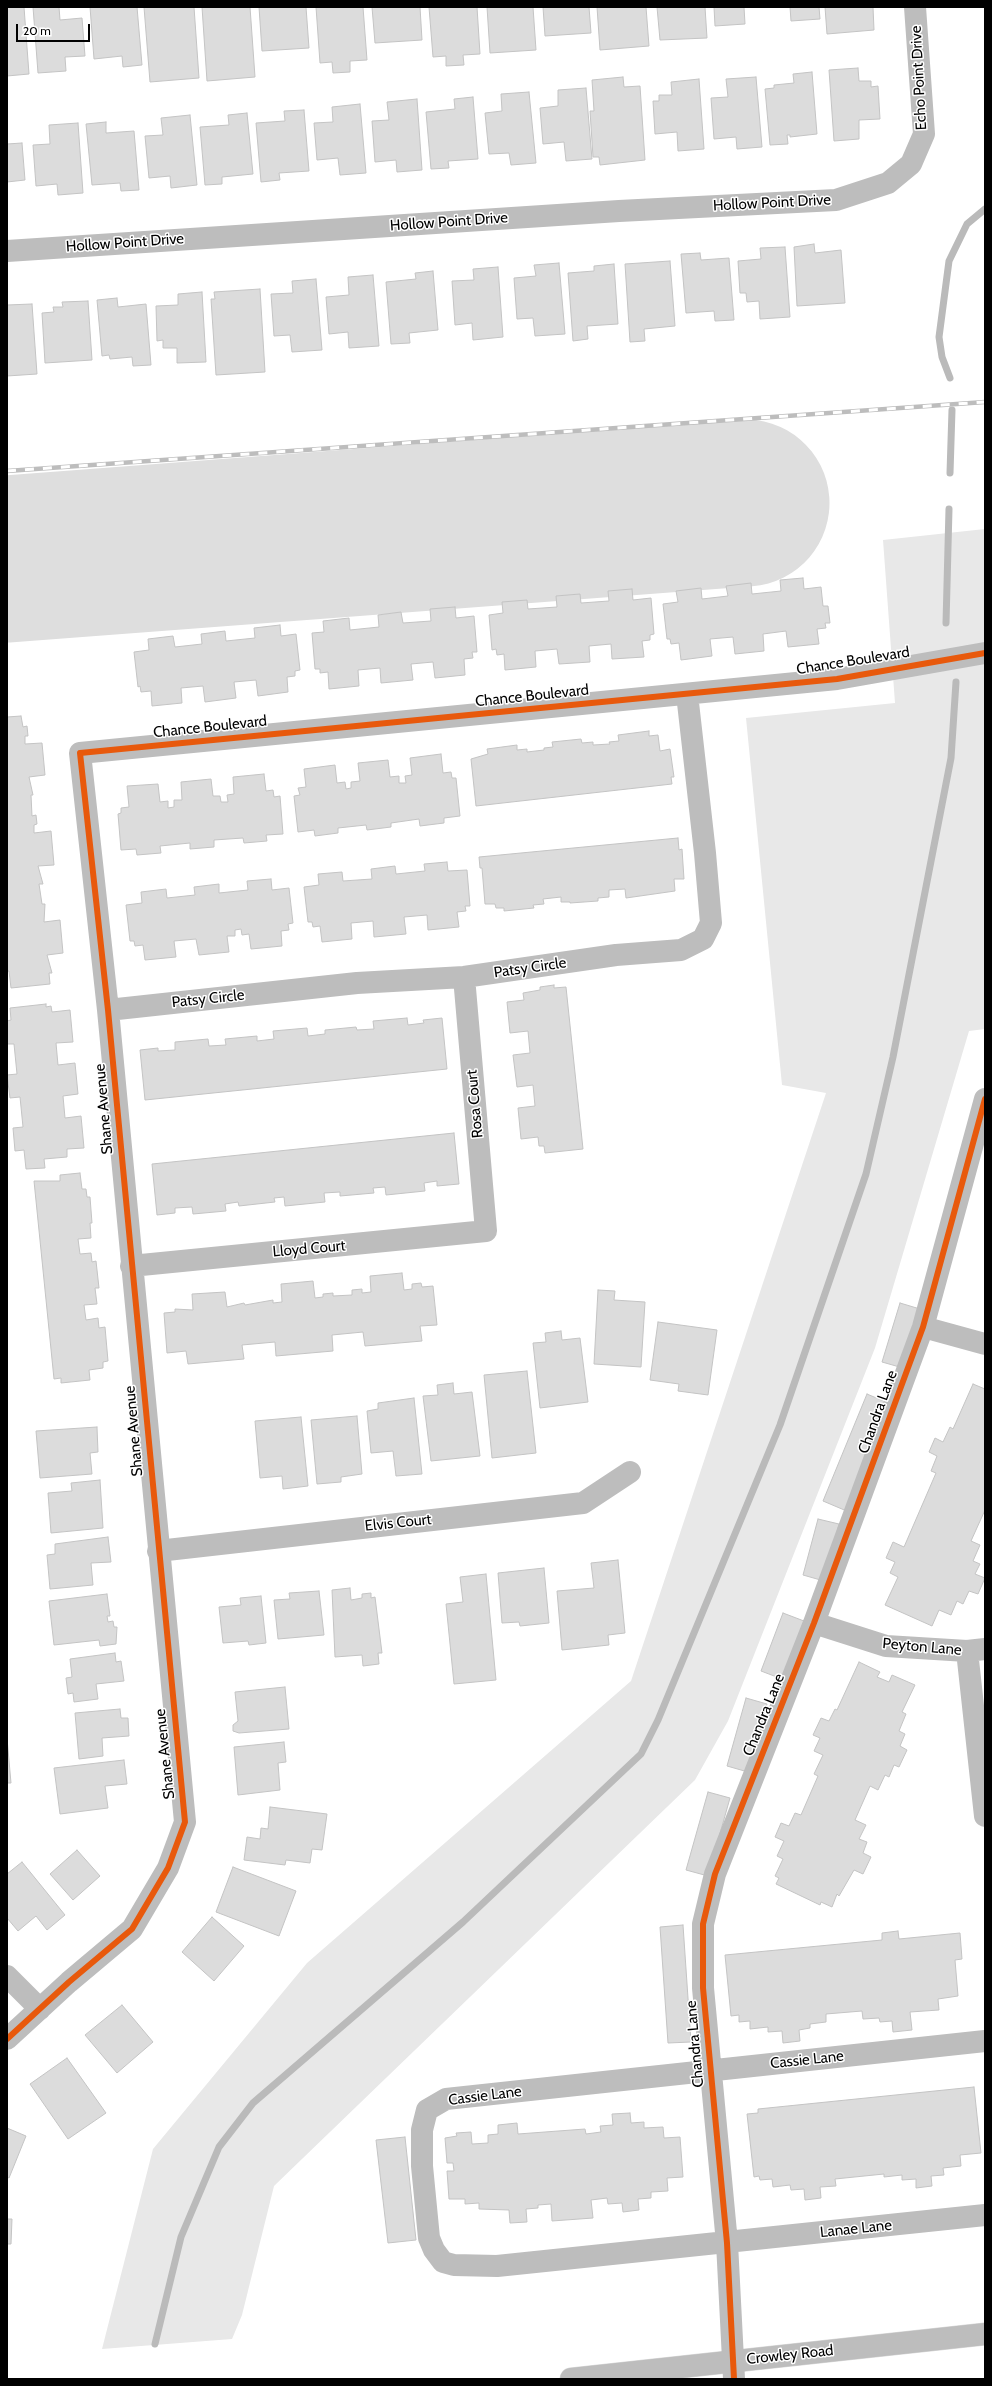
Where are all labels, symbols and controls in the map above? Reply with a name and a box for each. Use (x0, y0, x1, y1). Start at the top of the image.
scale bar (18, 16, 92, 42)
text: 20 m (23, 23, 51, 38)
street label: Echo Point Drive (907, 25, 931, 131)
street label: Hollow Point Drive (713, 191, 831, 215)
street label: Hollow Point Drive (389, 209, 509, 235)
street label: Hollow Point Drive (65, 230, 185, 256)
street label: Chance Boulevard (795, 643, 911, 679)
street label: Chance Boulevard (474, 681, 590, 711)
street label: Chance Boulevard (152, 712, 268, 742)
street label: Patsy Circle (493, 954, 567, 982)
street label: Patsy Circle (171, 986, 245, 1012)
street label: Shane Avenue (91, 1063, 117, 1155)
street label: Rosa Court (463, 1069, 487, 1139)
street label: Lloyd Court (272, 1237, 346, 1261)
street label: Chandra Lane (855, 1368, 901, 1456)
street label: Shane Avenue (121, 1385, 147, 1477)
street label: Elvis Court (364, 1511, 432, 1535)
street label: Peyton Lane (882, 1635, 962, 1659)
street label: Chandra Lane (739, 1671, 789, 1759)
street label: Shane Avenue (151, 1708, 179, 1800)
street label: Chandra Lane (682, 2000, 708, 2088)
street label: Cassie Lane (769, 2047, 845, 2073)
street label: Cassie Lane (447, 2083, 523, 2109)
street label: Lanae Lane (819, 2216, 893, 2242)
street label: Crowley Road (746, 2341, 834, 2369)

